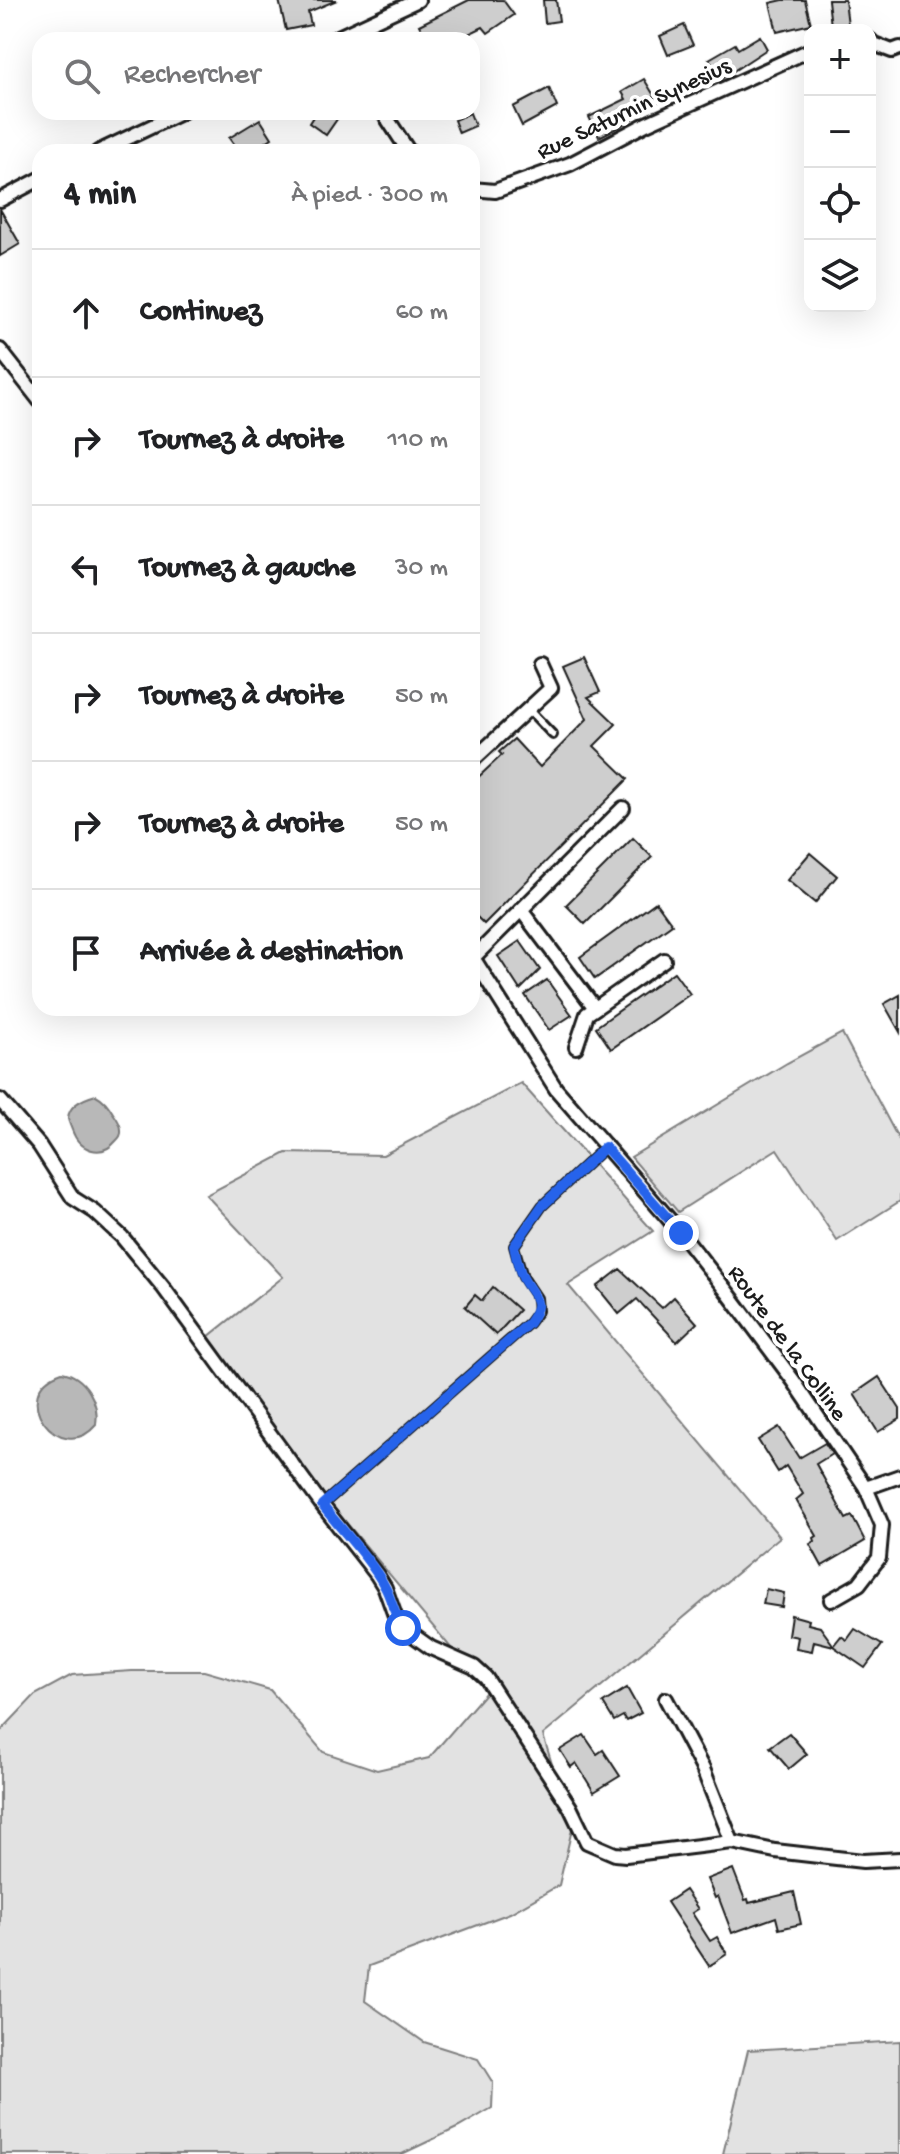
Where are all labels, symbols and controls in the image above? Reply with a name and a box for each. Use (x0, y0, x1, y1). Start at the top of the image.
map controls (804, 24, 876, 312)
button: + (804, 24, 876, 96)
search box (32, 32, 480, 120)
street label: Rue Saturnin Synesius (533, 52, 737, 168)
icon: search (60, 54, 104, 98)
text: Rechercher (124, 59, 260, 94)
button: − (804, 96, 876, 168)
button: locate (804, 168, 876, 240)
text: 4 min (64, 176, 136, 216)
text: À pied · 300 m (291, 181, 448, 212)
button: layers (804, 240, 876, 312)
icon: ahead (64, 291, 108, 335)
text: Continuez (140, 296, 262, 331)
text: 60 m (395, 298, 448, 329)
icon: right (64, 419, 108, 463)
text: Tournez à droite (140, 424, 344, 459)
text: 110 m (388, 426, 448, 457)
icon: left (64, 547, 108, 591)
text: Tournez à gauche (140, 552, 355, 587)
text: 30 m (395, 554, 448, 585)
icon: right (64, 675, 108, 719)
text: Tournez à droite (140, 680, 344, 715)
text: 50 m (395, 682, 448, 713)
icon: right (64, 803, 108, 847)
text: Tournez à droite (140, 808, 344, 843)
text: 50 m (395, 810, 448, 841)
icon: arrive (64, 931, 108, 975)
text: Arrivée à destination (140, 936, 403, 971)
route end (663, 1215, 699, 1251)
street label: Route de la Colline (720, 1260, 853, 1428)
route start (385, 1610, 421, 1646)

